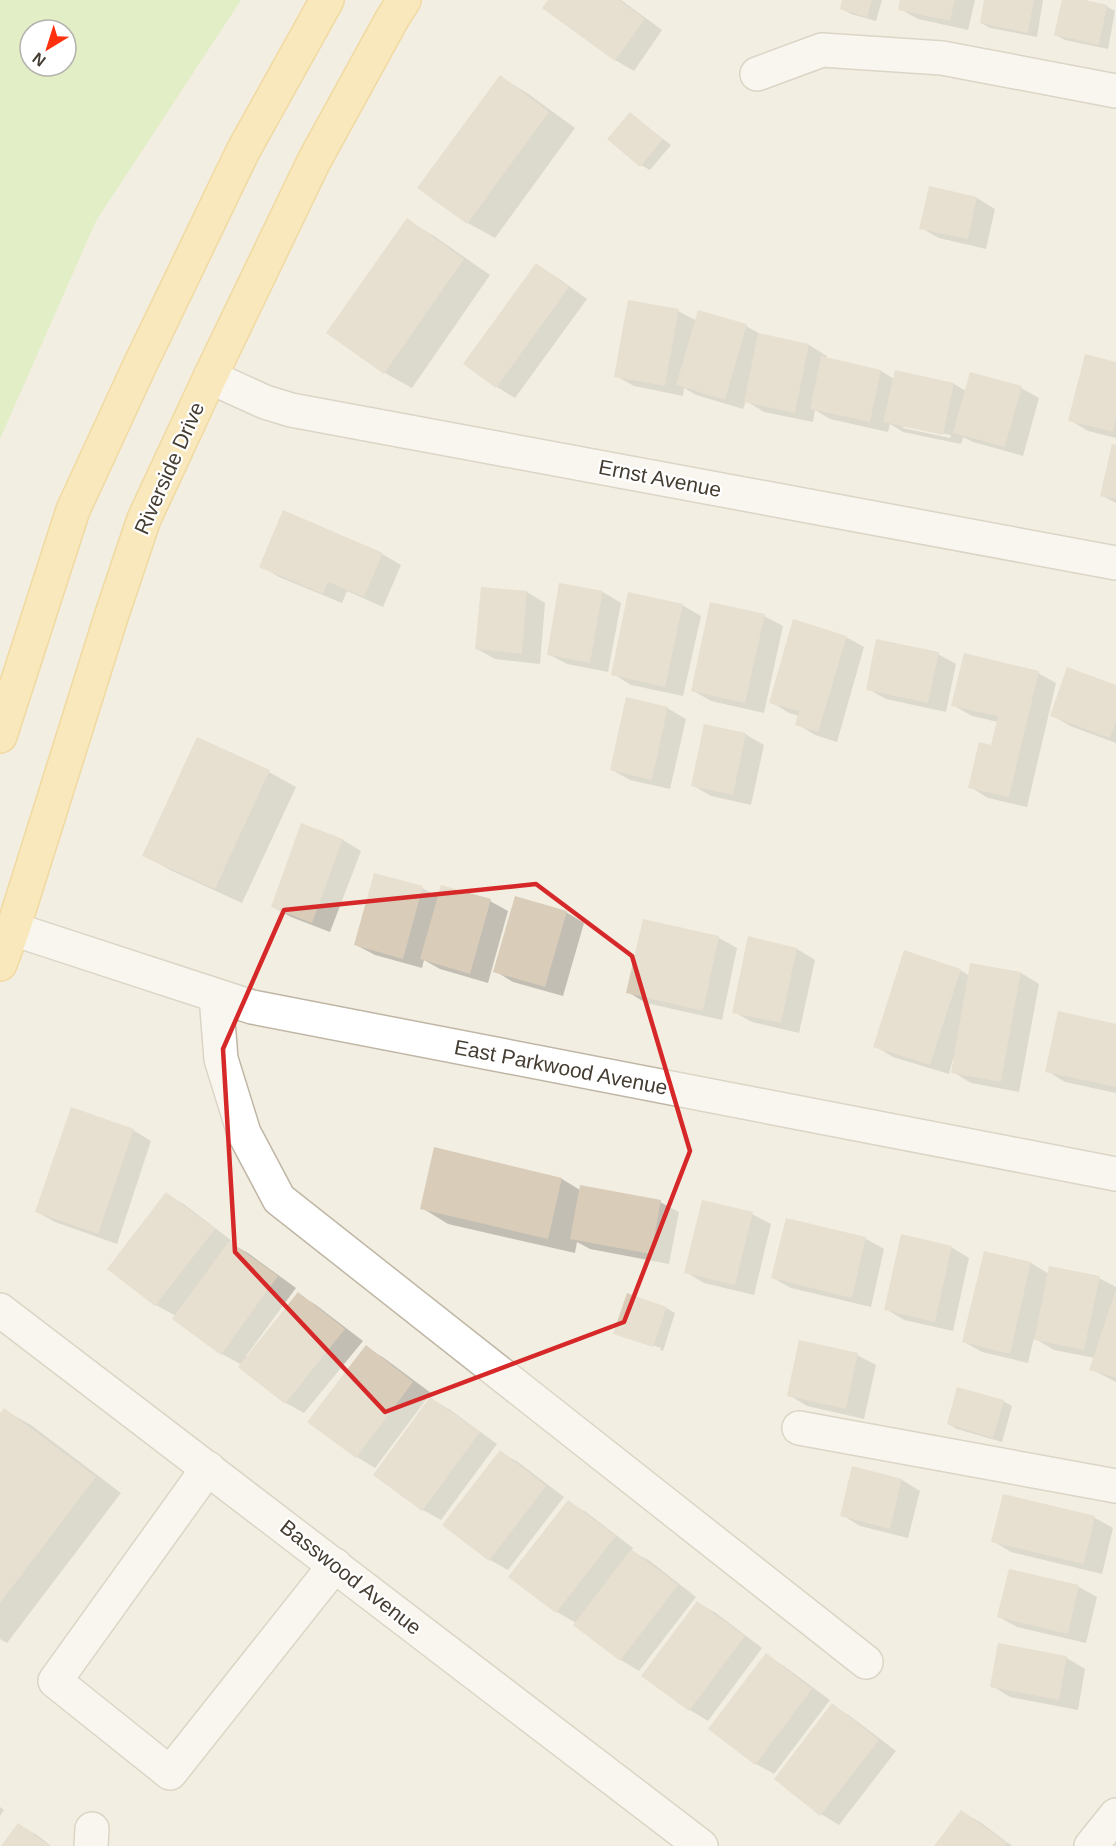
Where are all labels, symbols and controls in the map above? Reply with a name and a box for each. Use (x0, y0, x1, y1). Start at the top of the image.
north arrow (18, 18, 78, 78)
text: N (29, 49, 49, 70)
street label: Riverside Drive (130, 398, 208, 538)
street label: Ernst Avenue (597, 455, 723, 501)
street label: East Parkwood Avenue (452, 1035, 670, 1099)
street label: Basswood Avenue (276, 1515, 426, 1639)

